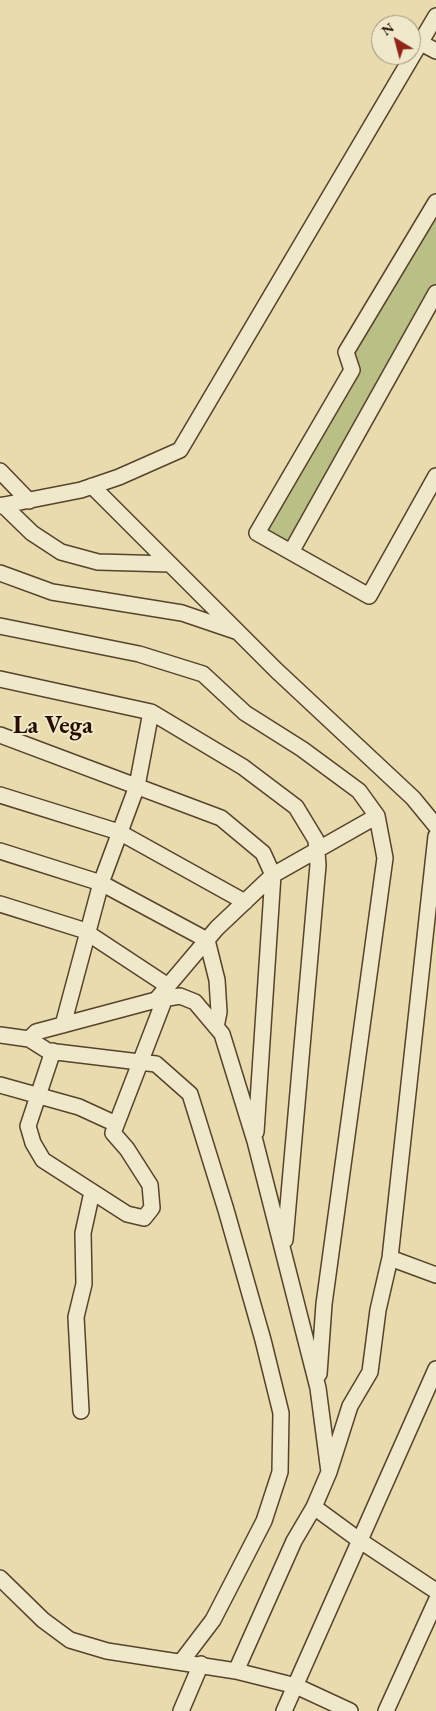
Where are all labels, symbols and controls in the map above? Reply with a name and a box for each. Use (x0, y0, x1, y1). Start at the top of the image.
north arrow (371, 15, 421, 65)
text: N (378, 18, 398, 39)
district label: La Vega (13, 711, 93, 741)

